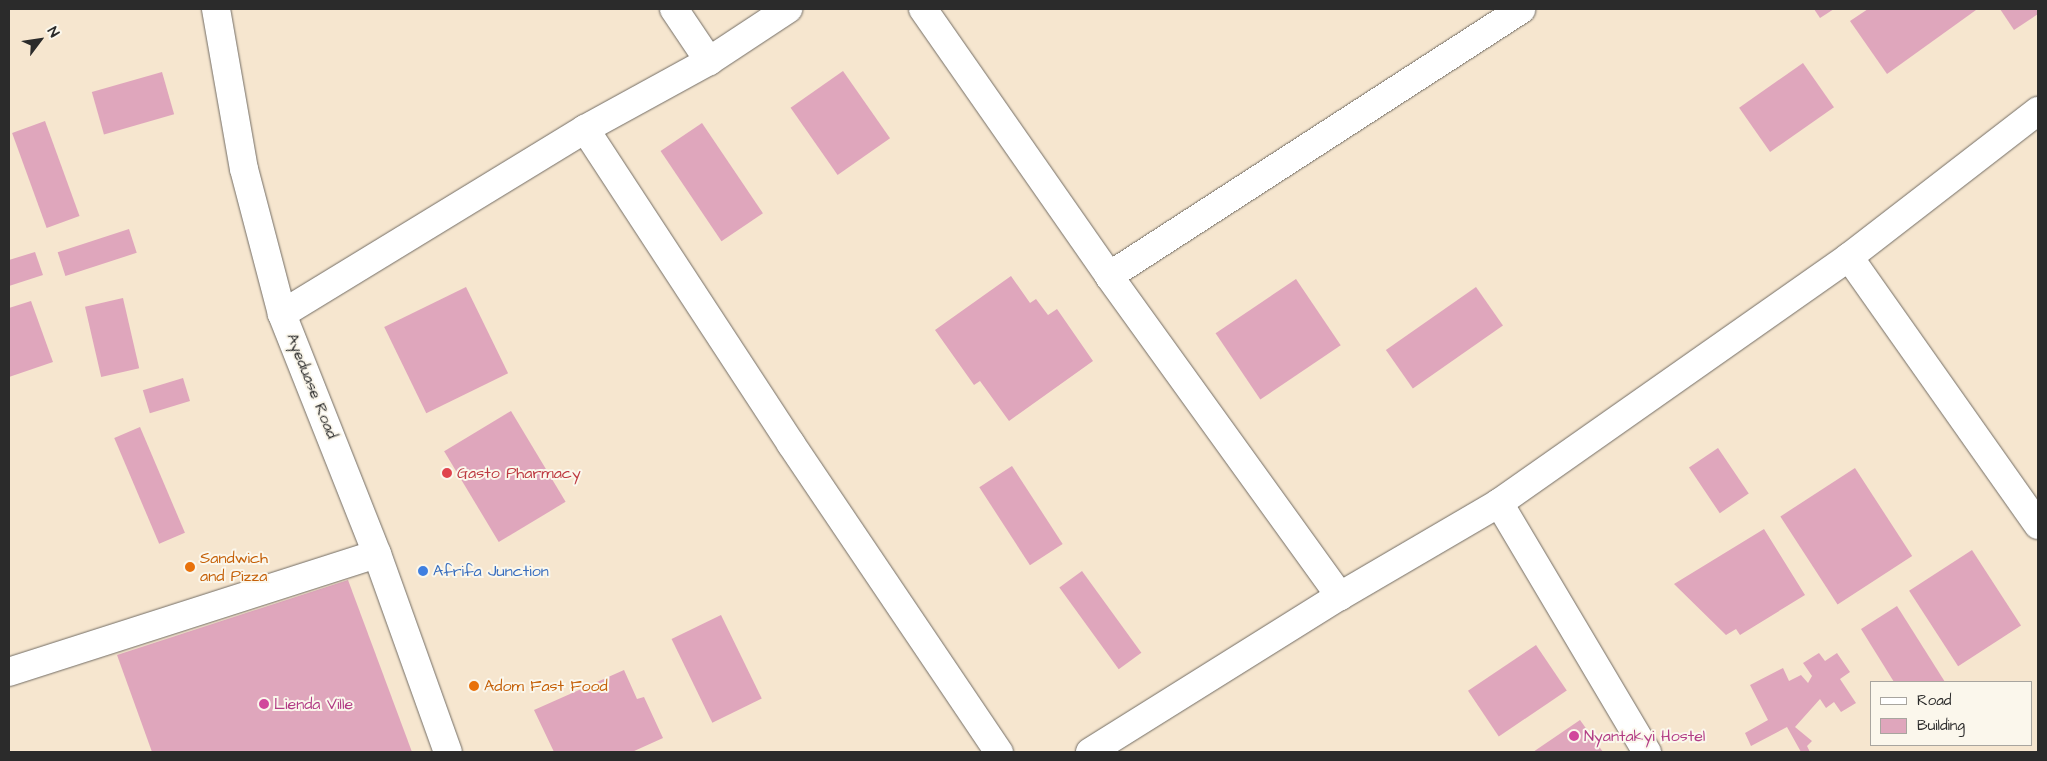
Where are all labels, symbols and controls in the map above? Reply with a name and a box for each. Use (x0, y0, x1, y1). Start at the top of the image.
north arrow (15, 15, 65, 65)
text: N (42, 23, 64, 41)
street label: Ayeduase Road (282, 330, 342, 442)
place label: Gasto Pharmacy (457, 463, 581, 483)
marker: Gasto Pharmacy (441, 467, 453, 479)
place label: Sandwich and Pizza (200, 548, 268, 586)
marker: Sandwich and Pizza (184, 561, 196, 573)
place label: Afrifa Junction (433, 561, 549, 581)
marker: Afrifa Junction (417, 565, 429, 577)
place label: Adom Fast Food (484, 676, 608, 696)
marker: Adom Fast Food (468, 680, 480, 692)
legend (1870, 681, 2032, 746)
text: Road (1917, 690, 1951, 711)
place label: Lienda Ville (274, 694, 353, 714)
marker: Lienda Ville (258, 698, 270, 710)
text: Building (1917, 715, 1965, 736)
place label: Nyantakyi Hostel (1584, 726, 1705, 746)
marker: Nyantakyi Hostel (1568, 730, 1580, 742)

